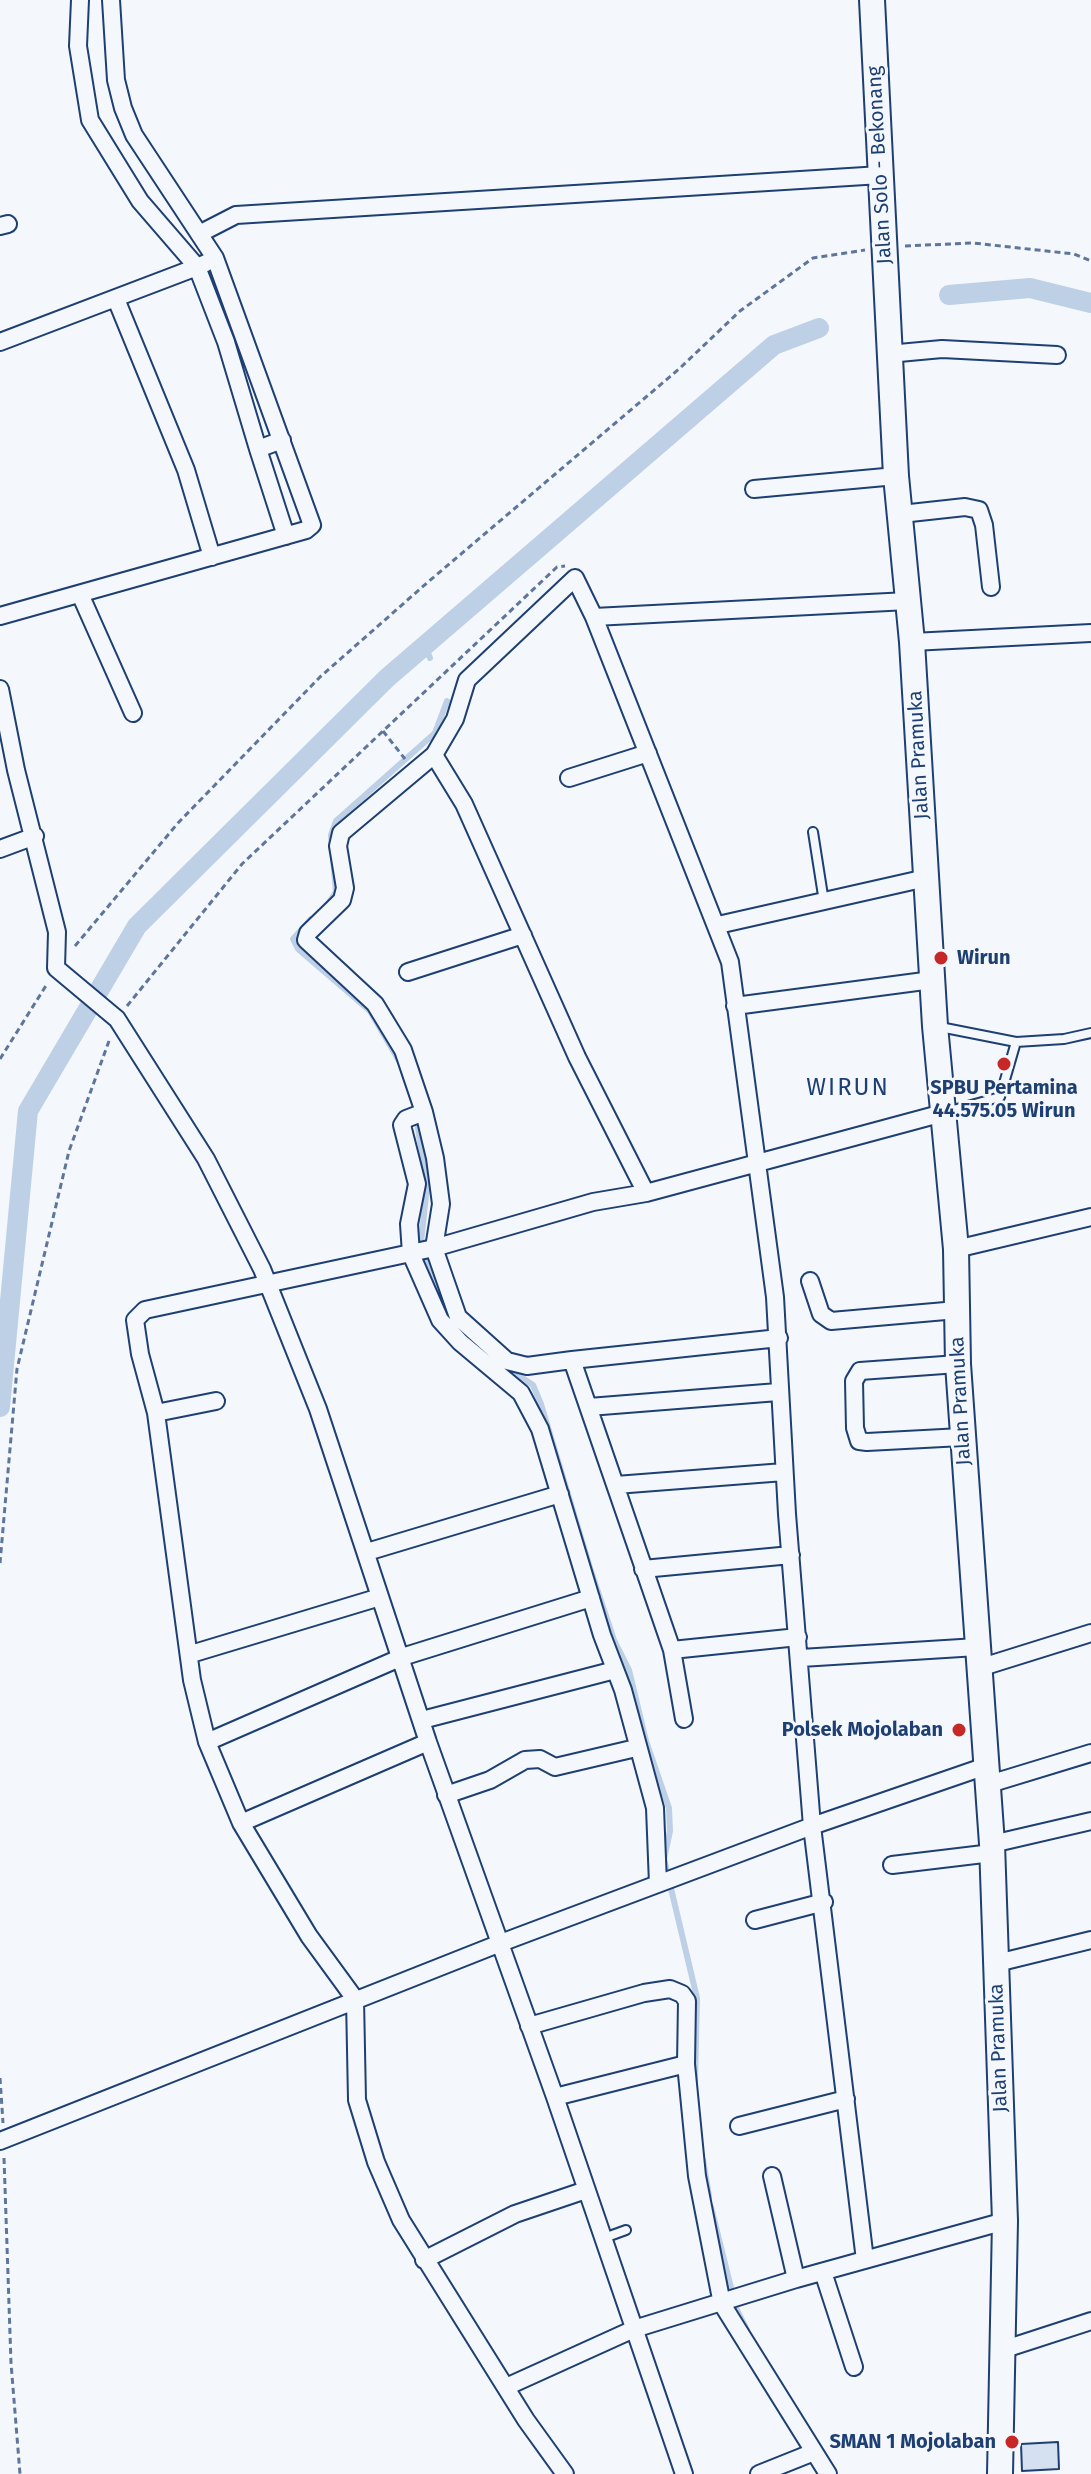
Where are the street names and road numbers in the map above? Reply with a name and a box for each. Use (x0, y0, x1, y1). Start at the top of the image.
street label: Jalan Solo - Bekonang (863, 65, 897, 265)
street label: Jalan Pramuka (904, 690, 934, 820)
street label: Jalan Pramuka (946, 1336, 976, 1466)
street label: Jalan Pramuka (985, 1983, 1013, 2113)

